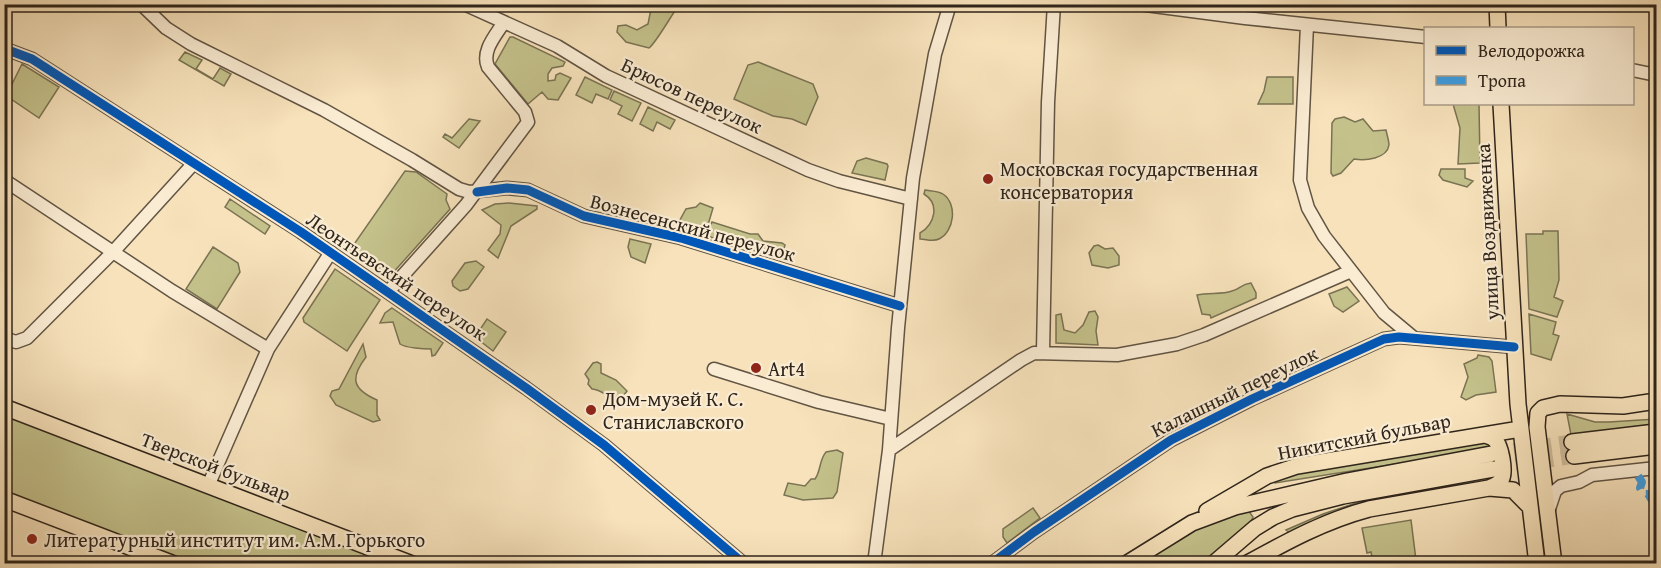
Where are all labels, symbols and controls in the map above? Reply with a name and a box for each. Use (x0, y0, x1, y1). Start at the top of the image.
legend (1424, 27, 1634, 105)
text: Велодорожка (1478, 37, 1585, 64)
street label: Брюсов переулок (617, 50, 768, 141)
text: Тропа (1478, 67, 1526, 94)
street label: улица Воздвиженка (1468, 143, 1506, 322)
place label: Московская государственная консерватория (1000, 154, 1258, 206)
marker: Московская государственная консерватория (981, 172, 995, 186)
street label: Вознесенский переулок (587, 186, 799, 268)
street label: Леонтьевский переулок (301, 205, 494, 348)
street label: Калашный переулок (1146, 338, 1323, 444)
place label: Art4 (768, 354, 805, 383)
marker: Art4 (749, 361, 763, 375)
place label: Дом-музей К. С. Станиславского (602, 384, 744, 436)
marker: Дом-музей К. С. Станиславского (584, 403, 598, 417)
street label: Никитский бульвар (1275, 405, 1453, 467)
street label: Тверской бульвар (137, 424, 295, 508)
place label: Литературный институт им. А.М. Горького (44, 525, 425, 554)
marker: Литературный институт им. А.М. Горького (25, 532, 39, 546)

